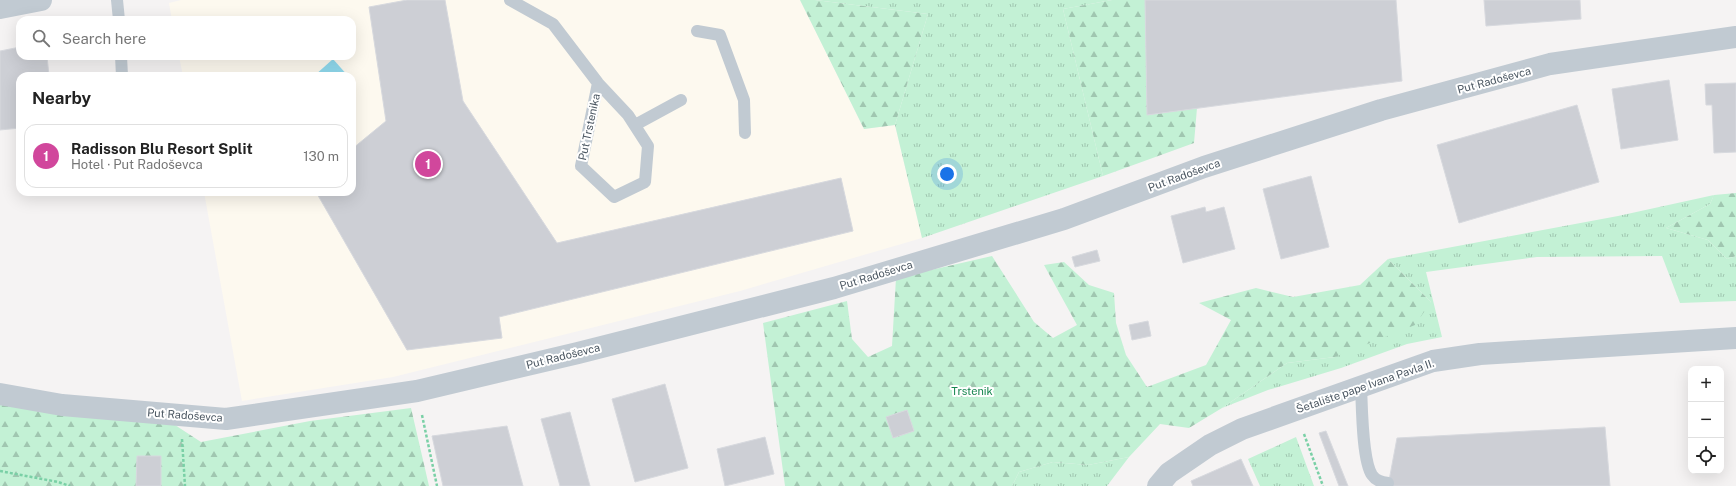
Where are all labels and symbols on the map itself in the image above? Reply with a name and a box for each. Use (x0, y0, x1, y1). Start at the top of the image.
street label: Put Radoševca (1456, 64, 1532, 96)
street label: Put Trstenika (576, 93, 602, 161)
pin: 1 (415, 149, 441, 179)
street label: Put Radoševca (1146, 156, 1222, 194)
your location (937, 164, 957, 184)
street label: Put Radoševca (838, 258, 914, 292)
street label: Put Radoševca (525, 341, 601, 371)
street label: Šetalište pape Ivana Pavla II. (1294, 356, 1435, 415)
park label: Trstenik (951, 385, 993, 397)
street label: Put Radoševca (147, 406, 223, 424)

